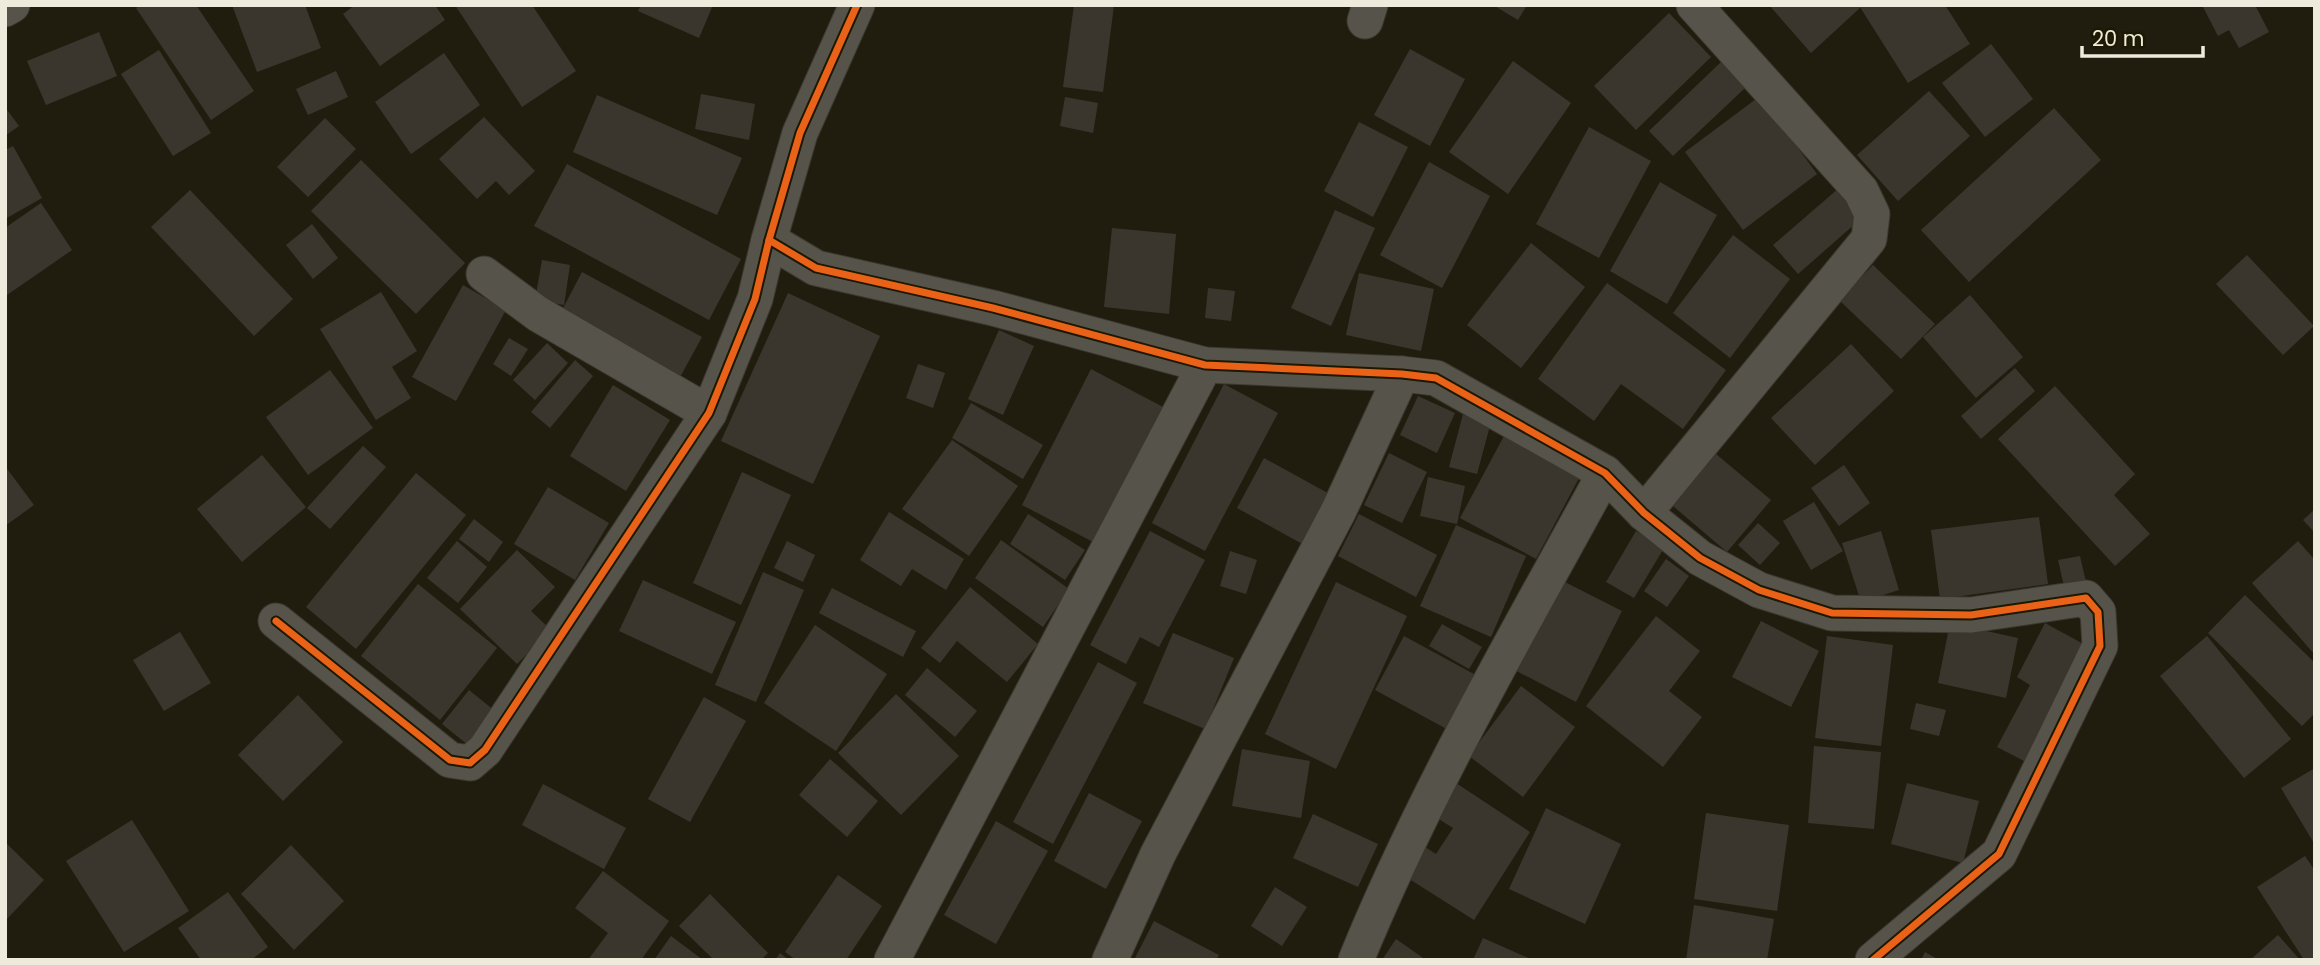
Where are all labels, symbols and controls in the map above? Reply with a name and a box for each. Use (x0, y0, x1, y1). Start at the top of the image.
scale bar (2082, 14, 2203, 58)
text: 20 m (2092, 24, 2145, 53)

